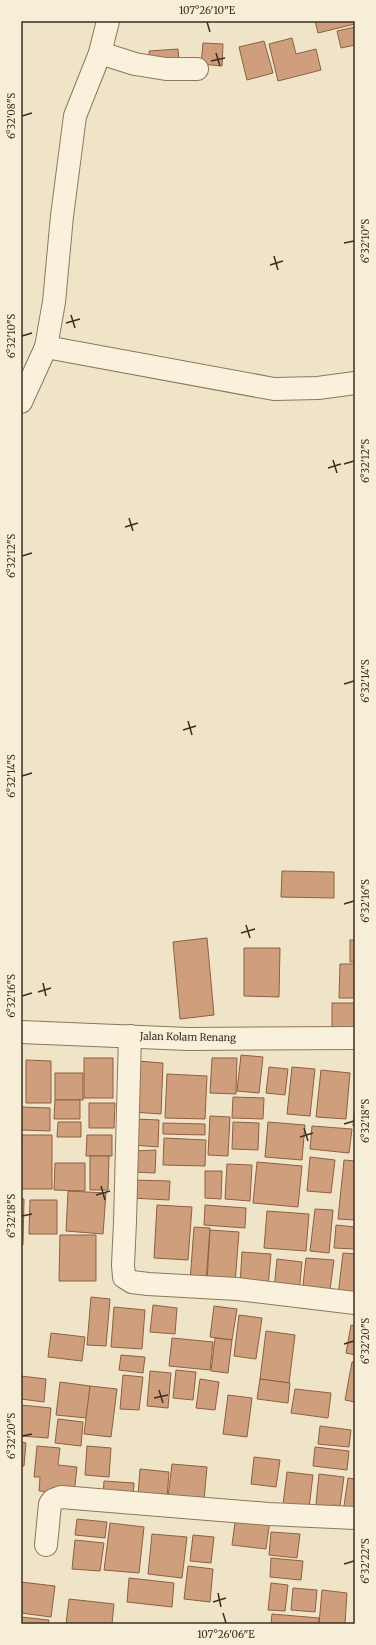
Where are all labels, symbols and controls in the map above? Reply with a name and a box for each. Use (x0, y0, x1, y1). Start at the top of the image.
text: 107°26'10"E (179, 4, 236, 17)
text: 6°32'08"S (5, 93, 18, 139)
text: 6°32'10"S (359, 219, 372, 263)
text: 6°32'10"S (5, 314, 18, 358)
text: 6°32'12"S (359, 439, 372, 483)
text: 6°32'12"S (5, 534, 18, 578)
text: 6°32'14"S (359, 659, 372, 703)
text: 6°32'14"S (5, 754, 18, 798)
text: 6°32'16"S (359, 879, 372, 923)
text: 6°32'16"S (5, 974, 18, 1018)
street label: Jalan Kolam Renang (139, 1030, 236, 1044)
text: 6°32'18"S (359, 1099, 372, 1143)
text: 6°32'18"S (5, 1194, 18, 1238)
text: 6°32'20"S (359, 1318, 372, 1364)
text: 6°32'20"S (5, 1413, 18, 1459)
text: 6°32'22"S (359, 1538, 372, 1584)
text: 107°26'06"E (197, 1628, 255, 1641)

